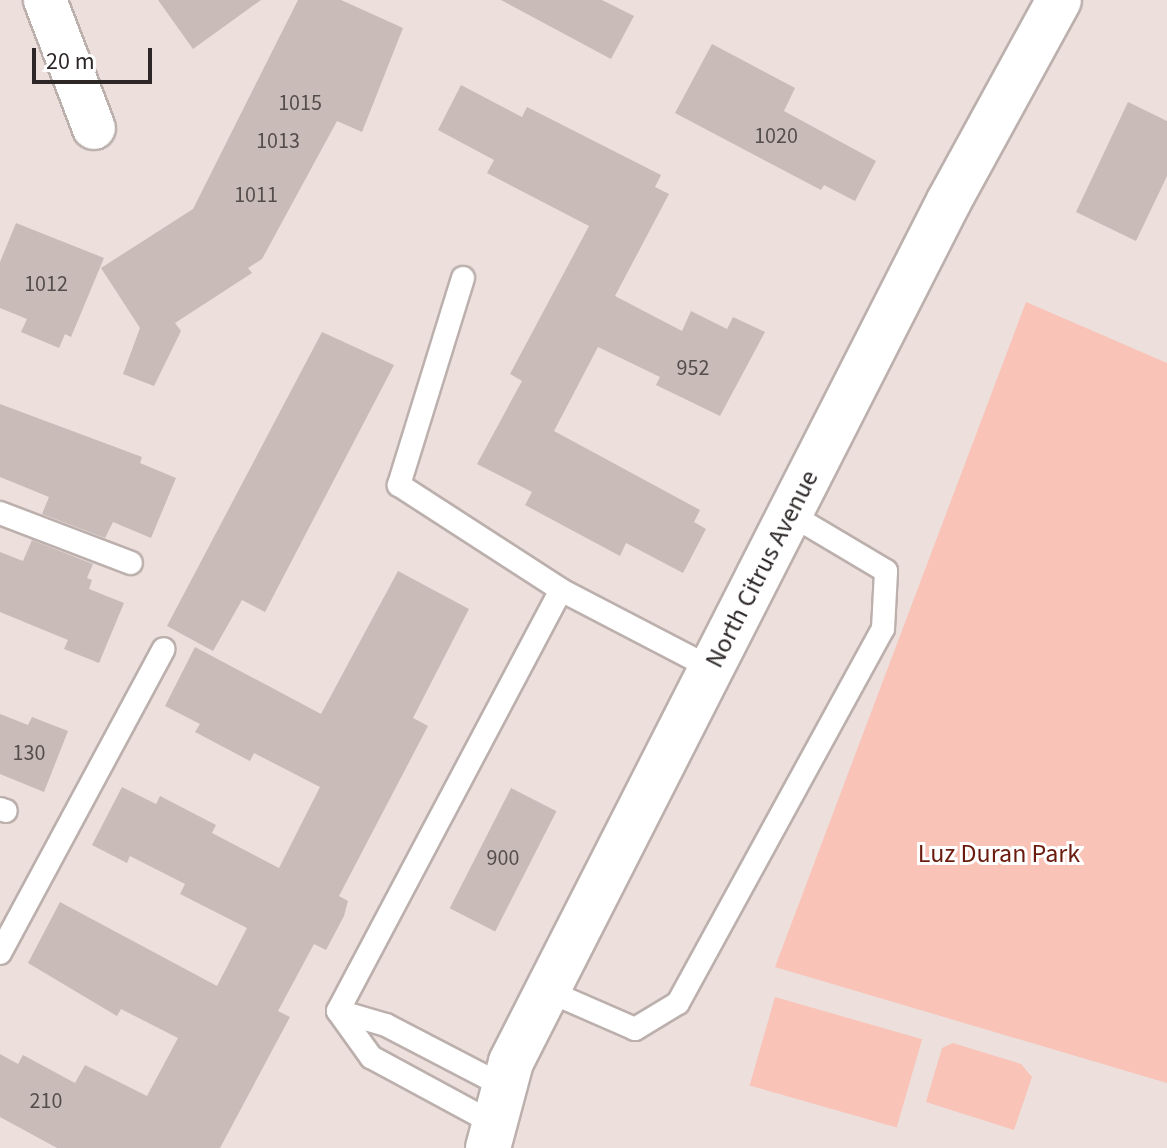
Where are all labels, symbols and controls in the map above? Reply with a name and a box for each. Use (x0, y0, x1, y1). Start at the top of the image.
scale bar (36, 32, 156, 82)
text: 20 m (46, 44, 95, 79)
house number: 1015 (278, 91, 322, 117)
house number: 1020 (754, 124, 798, 150)
house number: 1013 (256, 129, 300, 155)
house number: 1011 (234, 183, 278, 209)
house number: 1012 (24, 272, 68, 298)
house number: 952 (677, 356, 709, 382)
street label: North Citrus Avenue (699, 465, 825, 673)
house number: 130 (13, 741, 45, 767)
park label: Luz Duran Park (918, 838, 1080, 870)
house number: 900 (487, 846, 519, 872)
house number: 210 (30, 1089, 62, 1115)

